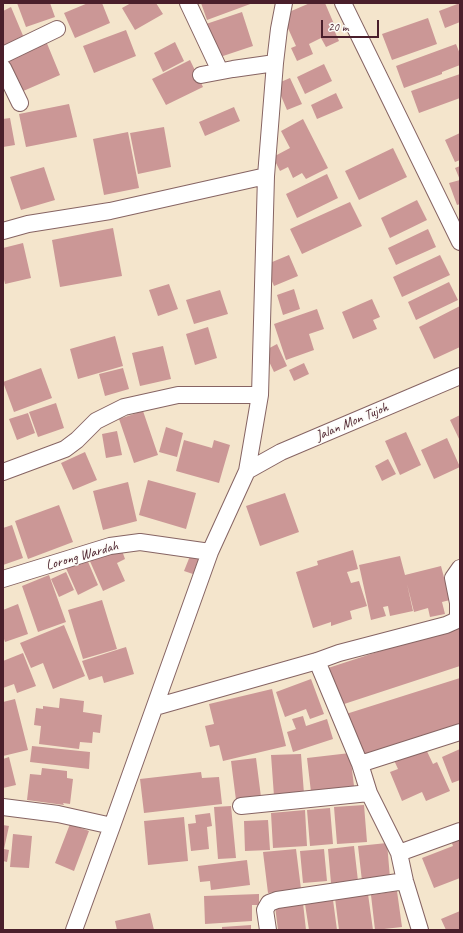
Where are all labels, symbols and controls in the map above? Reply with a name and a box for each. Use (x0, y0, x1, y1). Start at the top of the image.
scale bar (323, 12, 381, 38)
text: 20 m (328, 19, 348, 35)
street label: Jalan Mon Tujoh (313, 399, 391, 445)
street label: Lorong Wardah (44, 538, 120, 574)

